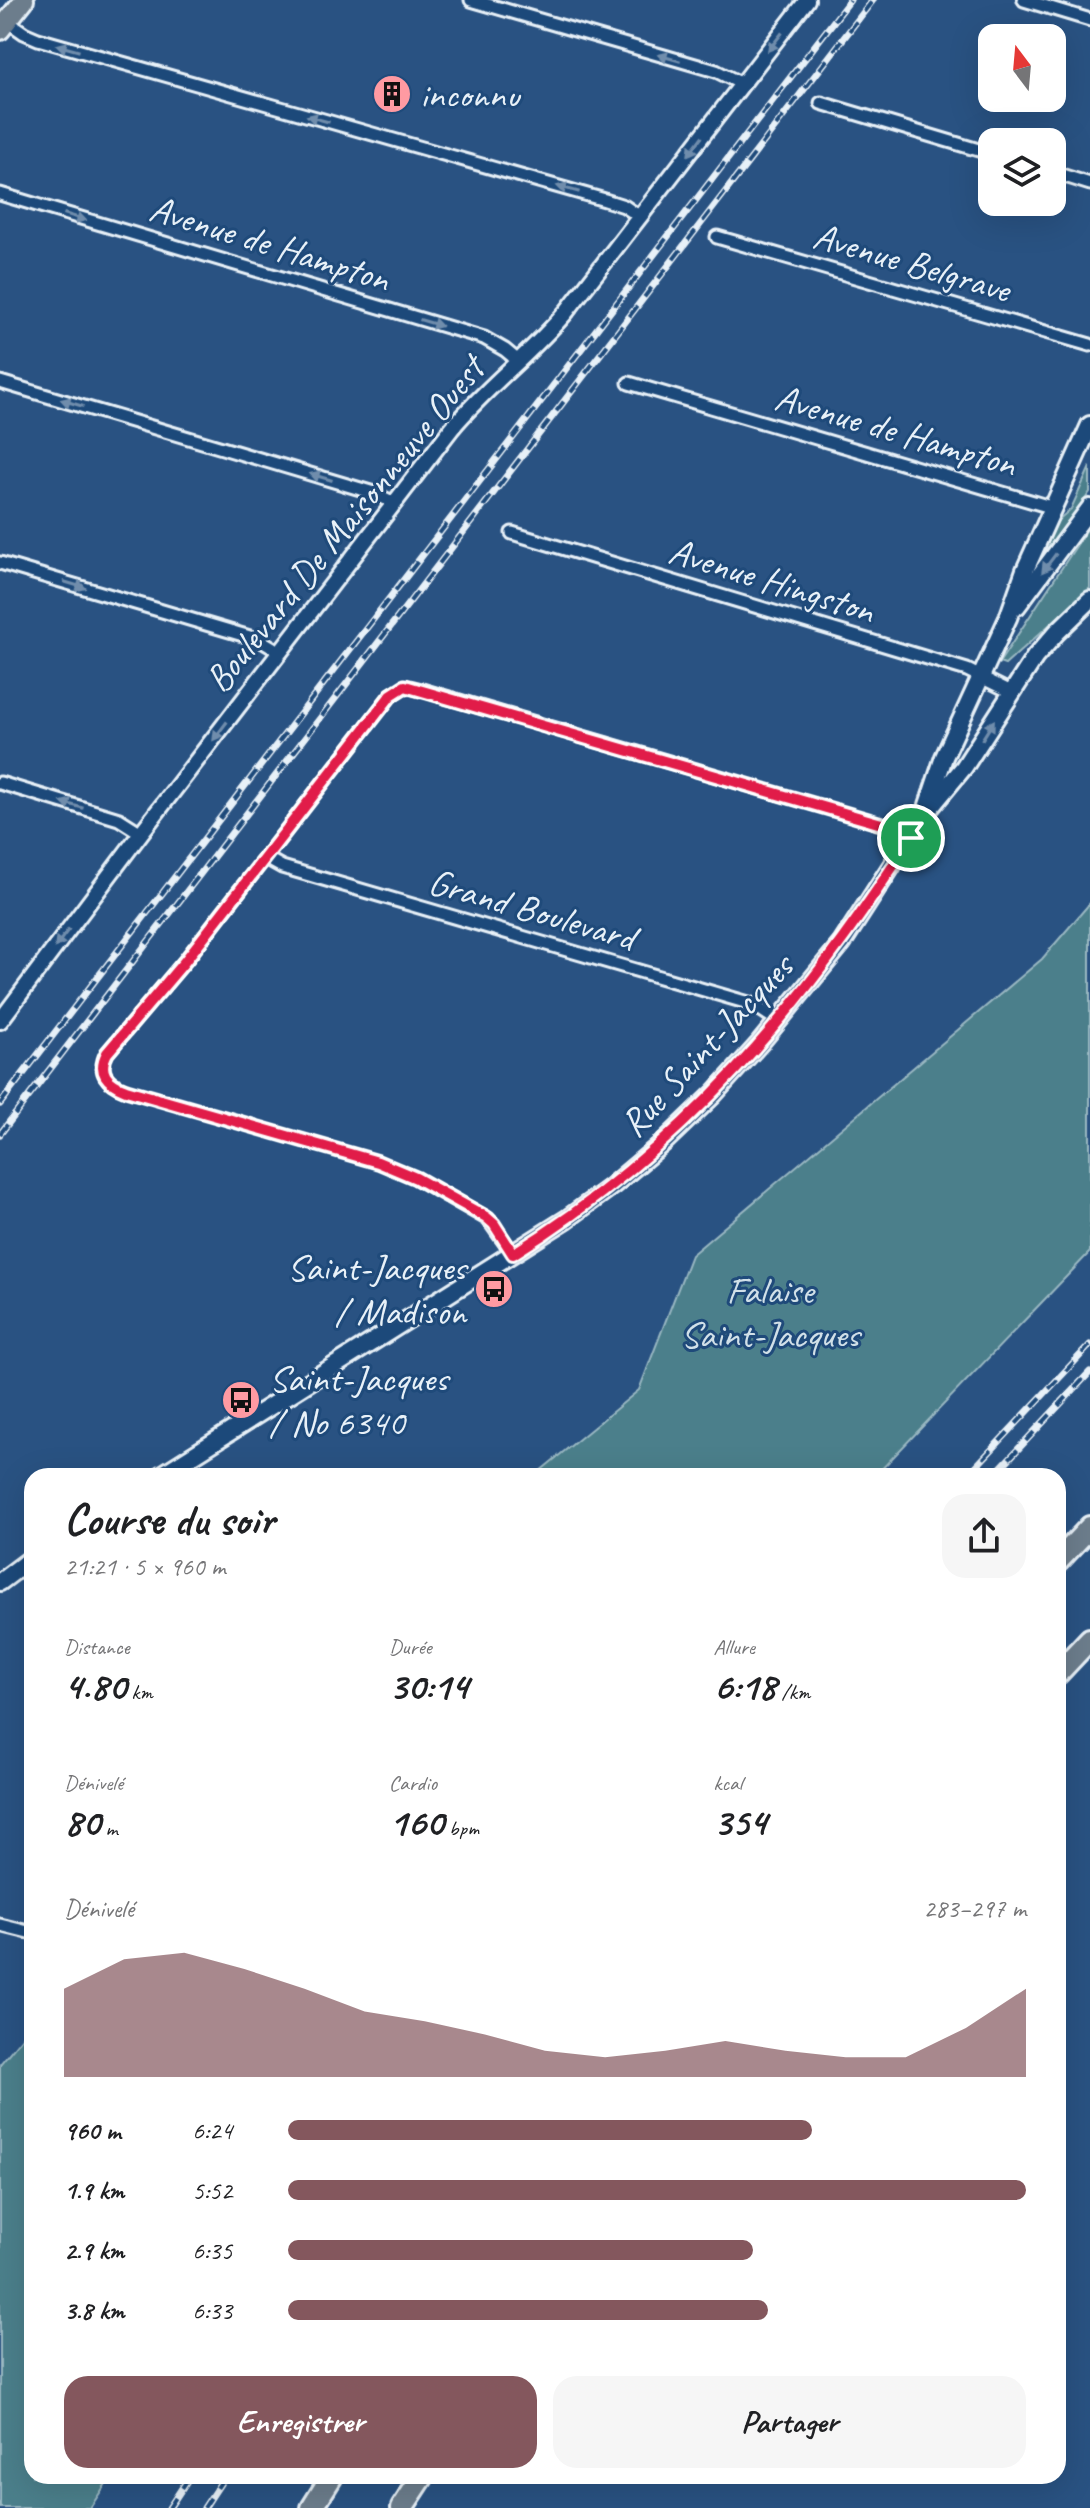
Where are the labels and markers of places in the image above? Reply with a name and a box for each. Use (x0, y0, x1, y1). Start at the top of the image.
place label: inconnu (420, 71, 521, 118)
building icon: inconnu (371, 73, 413, 115)
pin (877, 804, 945, 872)
place label: Saint-Jacques / Madison (287, 1244, 469, 1335)
bus stop icon: Saint-Jacques / Madison (473, 1268, 515, 1310)
place label: Saint-Jacques / No 6340 (269, 1355, 451, 1446)
bus stop icon: Saint-Jacques / No 6340 (220, 1379, 262, 1421)

